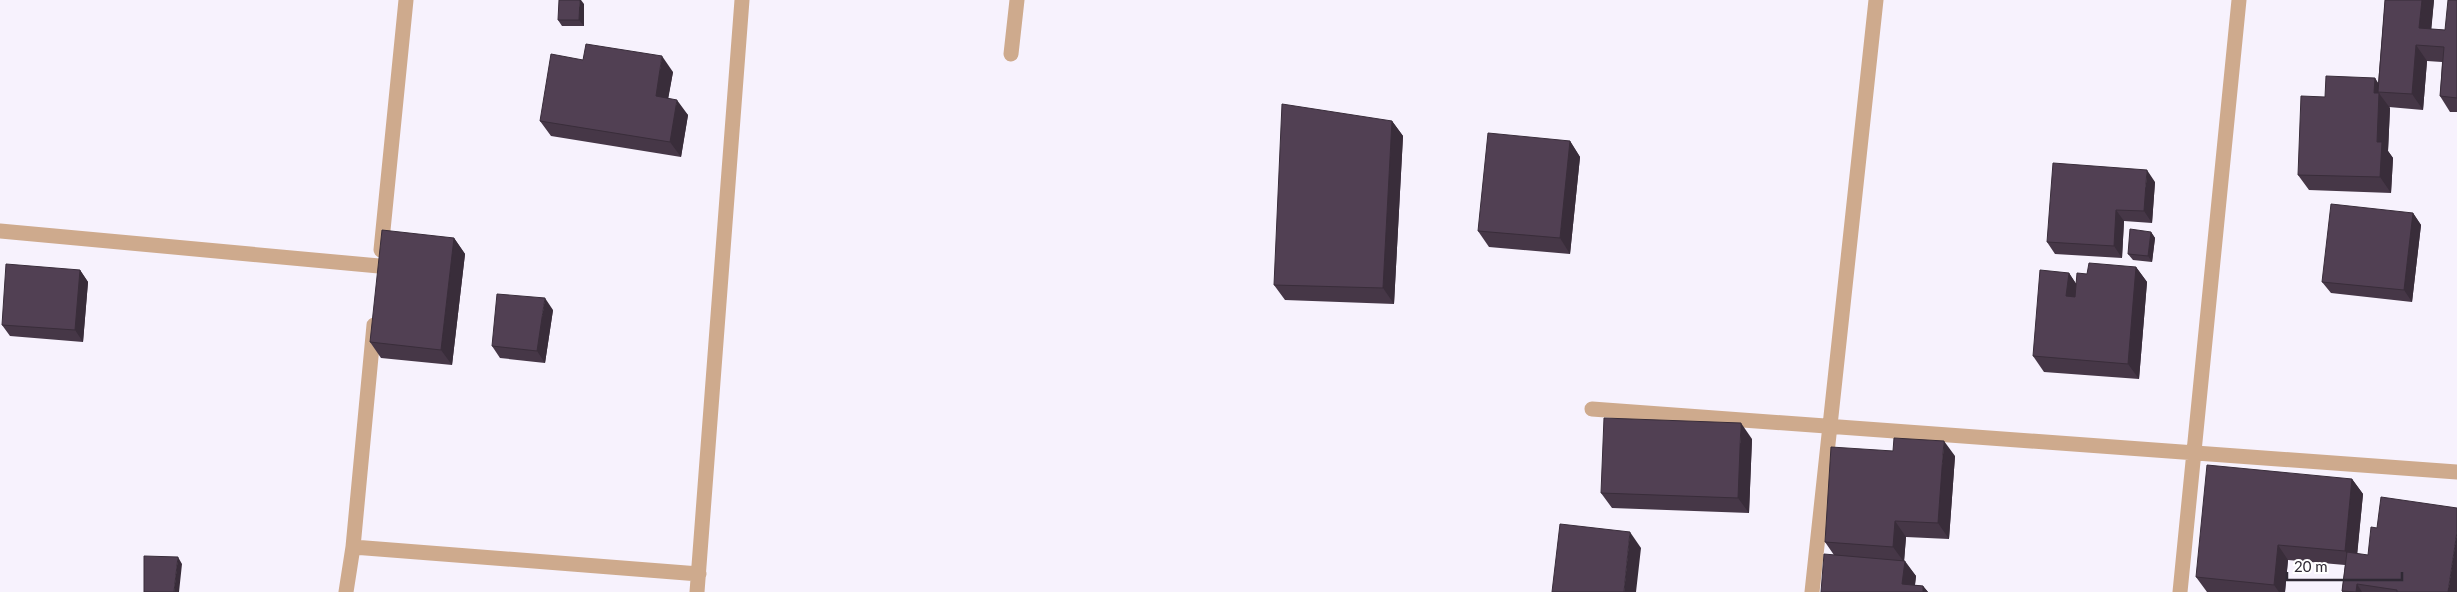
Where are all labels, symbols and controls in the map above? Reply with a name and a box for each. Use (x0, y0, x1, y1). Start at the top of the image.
scale bar (2287, 550, 2402, 582)
text: 20 m (2294, 557, 2328, 575)

